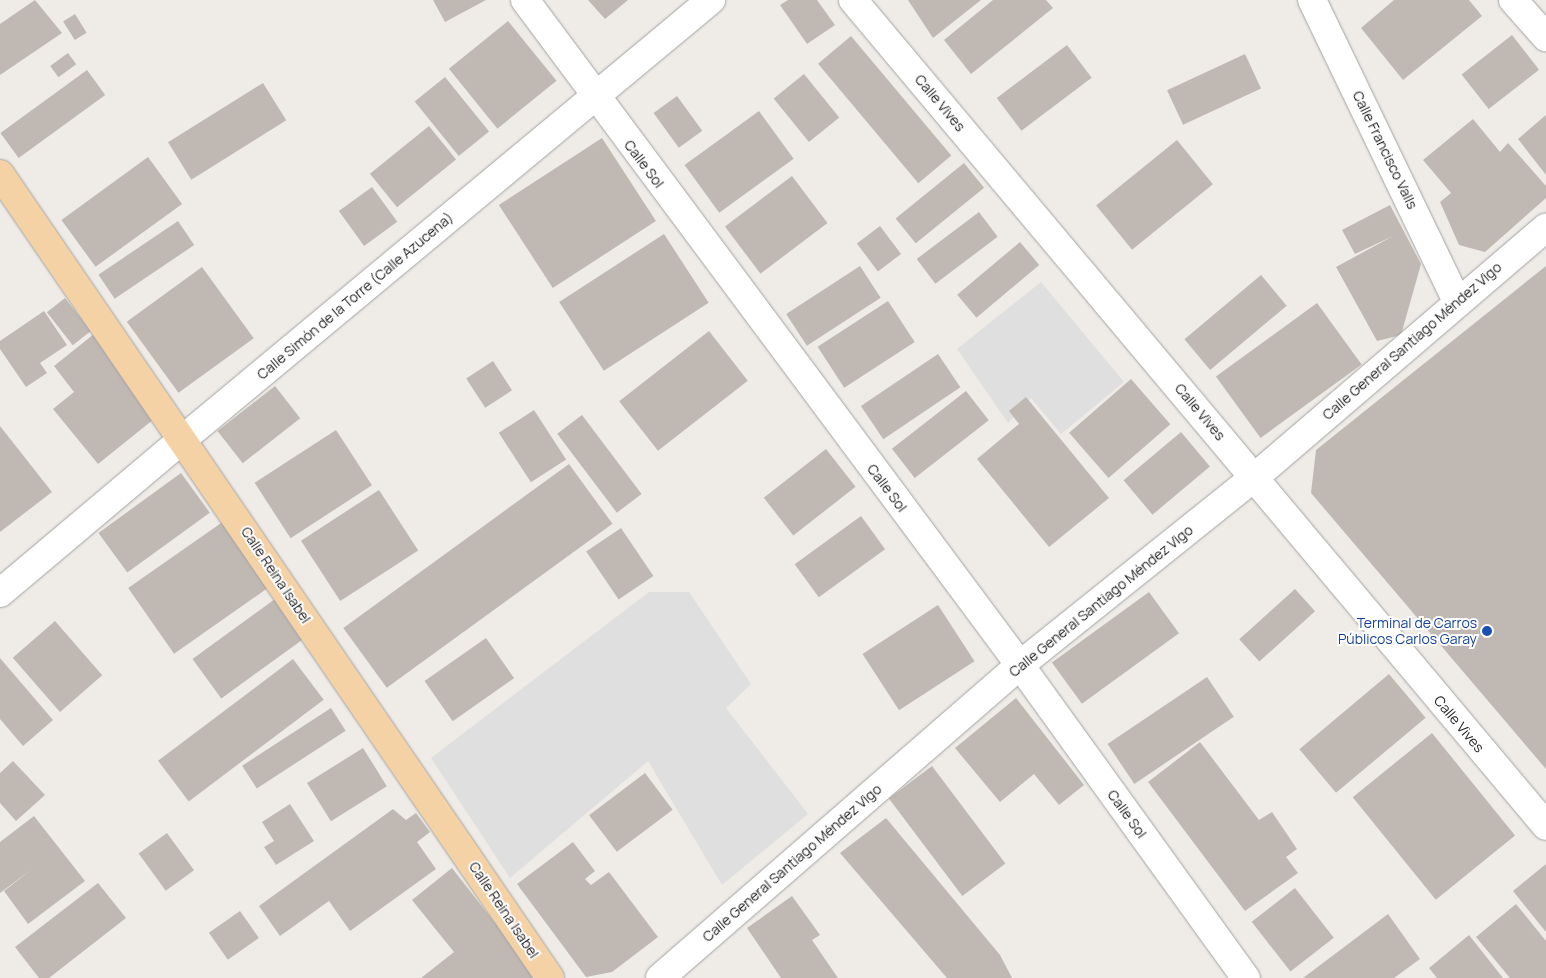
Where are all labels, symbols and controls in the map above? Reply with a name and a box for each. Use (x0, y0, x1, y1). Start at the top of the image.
street label: Calle Vives (911, 71, 969, 135)
street label: Calle Francisco Valls (1349, 88, 1421, 212)
street label: Calle Sol (621, 137, 667, 191)
street label: Calle Simón de la Torre (Calle Azucena) (254, 209, 456, 383)
street label: Calle General Santiago Méndez Vigo (1319, 259, 1505, 423)
street label: Calle Vives (1171, 380, 1229, 444)
street label: Calle Sol (864, 461, 910, 515)
street label: Calle General Santiago Méndez Vigo (1006, 522, 1196, 680)
street label: Calle Reina Isabel (238, 524, 314, 626)
place label: Terminal de Carros Públicos Carlos Garay (1338, 615, 1477, 648)
marker: Terminal de Carros Públicos Carlos Garay (1481, 625, 1493, 637)
street label: Calle Vives (1430, 692, 1488, 756)
street label: Calle General Santiago Méndez Vigo (699, 781, 885, 945)
street label: Calle Sol (1104, 787, 1150, 841)
street label: Calle Reina Isabel (466, 859, 542, 961)

